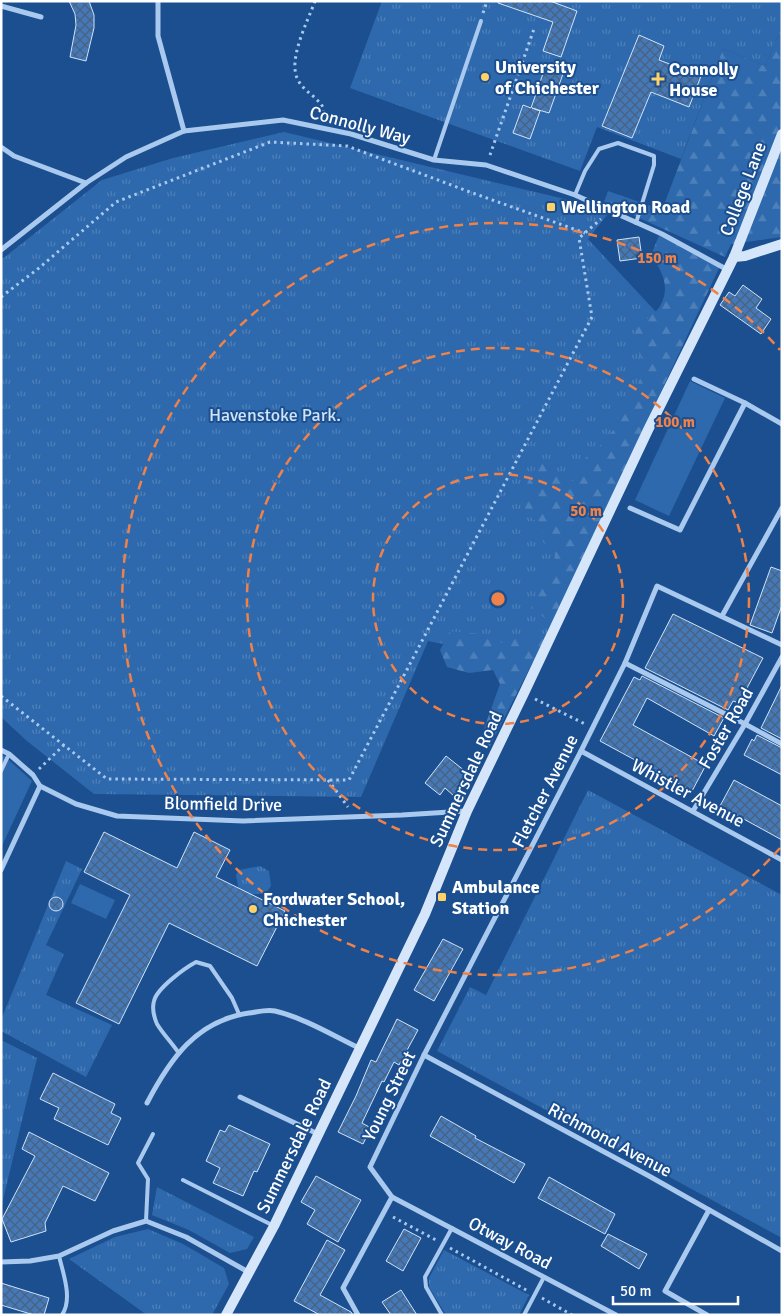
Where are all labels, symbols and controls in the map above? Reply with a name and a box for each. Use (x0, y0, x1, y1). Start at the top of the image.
place label: University of Chichester (495, 56, 600, 99)
place label: Connolly House (669, 58, 738, 101)
marker: University of Chichester (479, 71, 491, 83)
marker: Connolly House (651, 72, 665, 86)
street label: Connolly Way (307, 101, 413, 149)
street label: College Lane (715, 139, 771, 239)
place label: Wellington Road (561, 196, 690, 218)
marker: Wellington Road (545, 201, 557, 213)
text: 150 m (637, 249, 677, 267)
park label: Havenstoke Park. (209, 404, 341, 426)
text: 100 m (655, 413, 695, 431)
text: 50 m (570, 502, 602, 520)
centre of rings (489, 590, 507, 608)
street label: Foster Road (694, 683, 758, 773)
street label: Summersdale Road (425, 708, 507, 850)
street label: Fletcher Avenue (507, 731, 583, 851)
street label: Whistler Avenue (628, 754, 748, 832)
street label: Blomfield Drive (164, 792, 282, 816)
place label: Ambulance Station (452, 876, 540, 919)
place label: Fordwater School, Chichester (263, 888, 405, 931)
marker: Ambulance Station (436, 891, 448, 903)
marker: Fordwater School, Chichester (247, 903, 259, 915)
street label: Young Street (358, 1047, 420, 1145)
street label: Summersdale Road (252, 1075, 336, 1217)
street label: Richmond Avenue (544, 1098, 676, 1182)
street label: Otway Road (465, 1212, 555, 1274)
scale bar (613, 1274, 738, 1306)
text: 50 m (620, 1282, 651, 1300)

